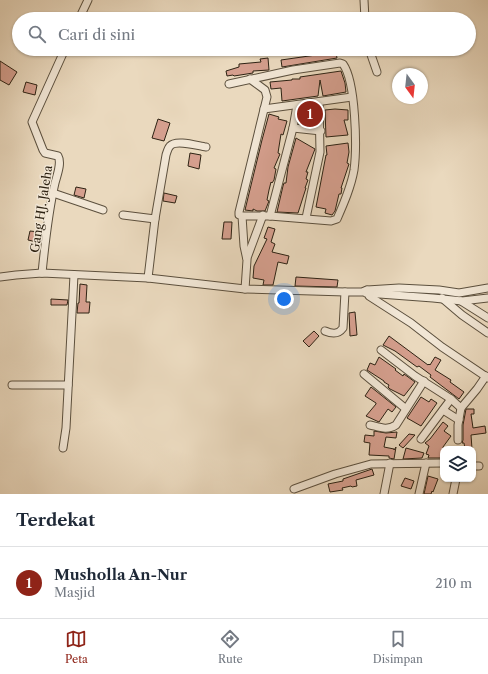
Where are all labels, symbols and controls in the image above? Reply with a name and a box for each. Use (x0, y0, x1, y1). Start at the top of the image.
search box (12, 12, 476, 56)
icon: search (26, 23, 48, 45)
text: Cari di sini (58, 25, 135, 44)
north arrow (392, 68, 428, 104)
pin: 1 (297, 99, 323, 129)
street label: Gang HJ. Jaleha (27, 164, 55, 254)
your location (274, 289, 294, 309)
map controls (440, 446, 476, 482)
button: layers (440, 446, 476, 482)
text: Terdekat (16, 510, 95, 530)
text: Musholla An-Nur (54, 565, 187, 584)
text: 1 (26, 575, 32, 591)
text: 210 m (435, 575, 472, 591)
text: Masjid (54, 584, 95, 600)
tab: Peta (65, 628, 88, 666)
tab: Rute (218, 628, 243, 666)
tab: Disimpan (373, 628, 423, 666)

